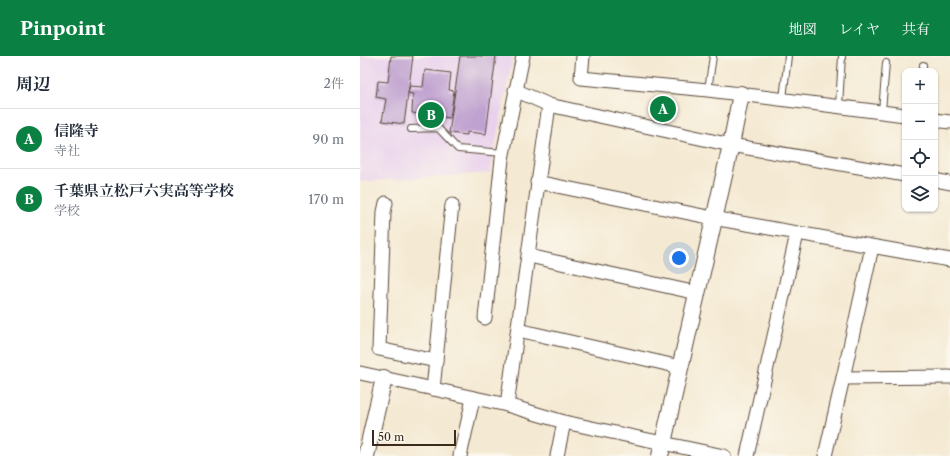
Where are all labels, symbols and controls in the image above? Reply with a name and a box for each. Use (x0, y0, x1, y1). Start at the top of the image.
text: Pinpoint (20, 17, 105, 40)
text: 地図 (789, 20, 817, 38)
text: レイヤ (839, 20, 880, 38)
text: 共有 (902, 20, 930, 38)
map controls (902, 68, 938, 212)
button: + (902, 68, 938, 104)
text: 周辺 (16, 74, 50, 94)
text: 2件 (324, 75, 344, 91)
pin: A (650, 94, 676, 124)
pin: B (418, 100, 444, 130)
button: − (902, 104, 938, 140)
text: 信隆寺 (54, 121, 99, 140)
text: A (24, 131, 34, 147)
text: 90 m (313, 131, 344, 147)
button: locate (902, 140, 938, 176)
text: 寺社 (54, 142, 80, 158)
button: layers (902, 176, 938, 212)
text: 千葉県立松戸六実高等学校 (54, 181, 234, 200)
text: B (24, 191, 34, 207)
text: 170 m (308, 191, 344, 207)
text: 学校 (54, 202, 80, 218)
your location (669, 248, 689, 268)
scale bar (372, 428, 456, 447)
text: 50 m (378, 430, 404, 444)

